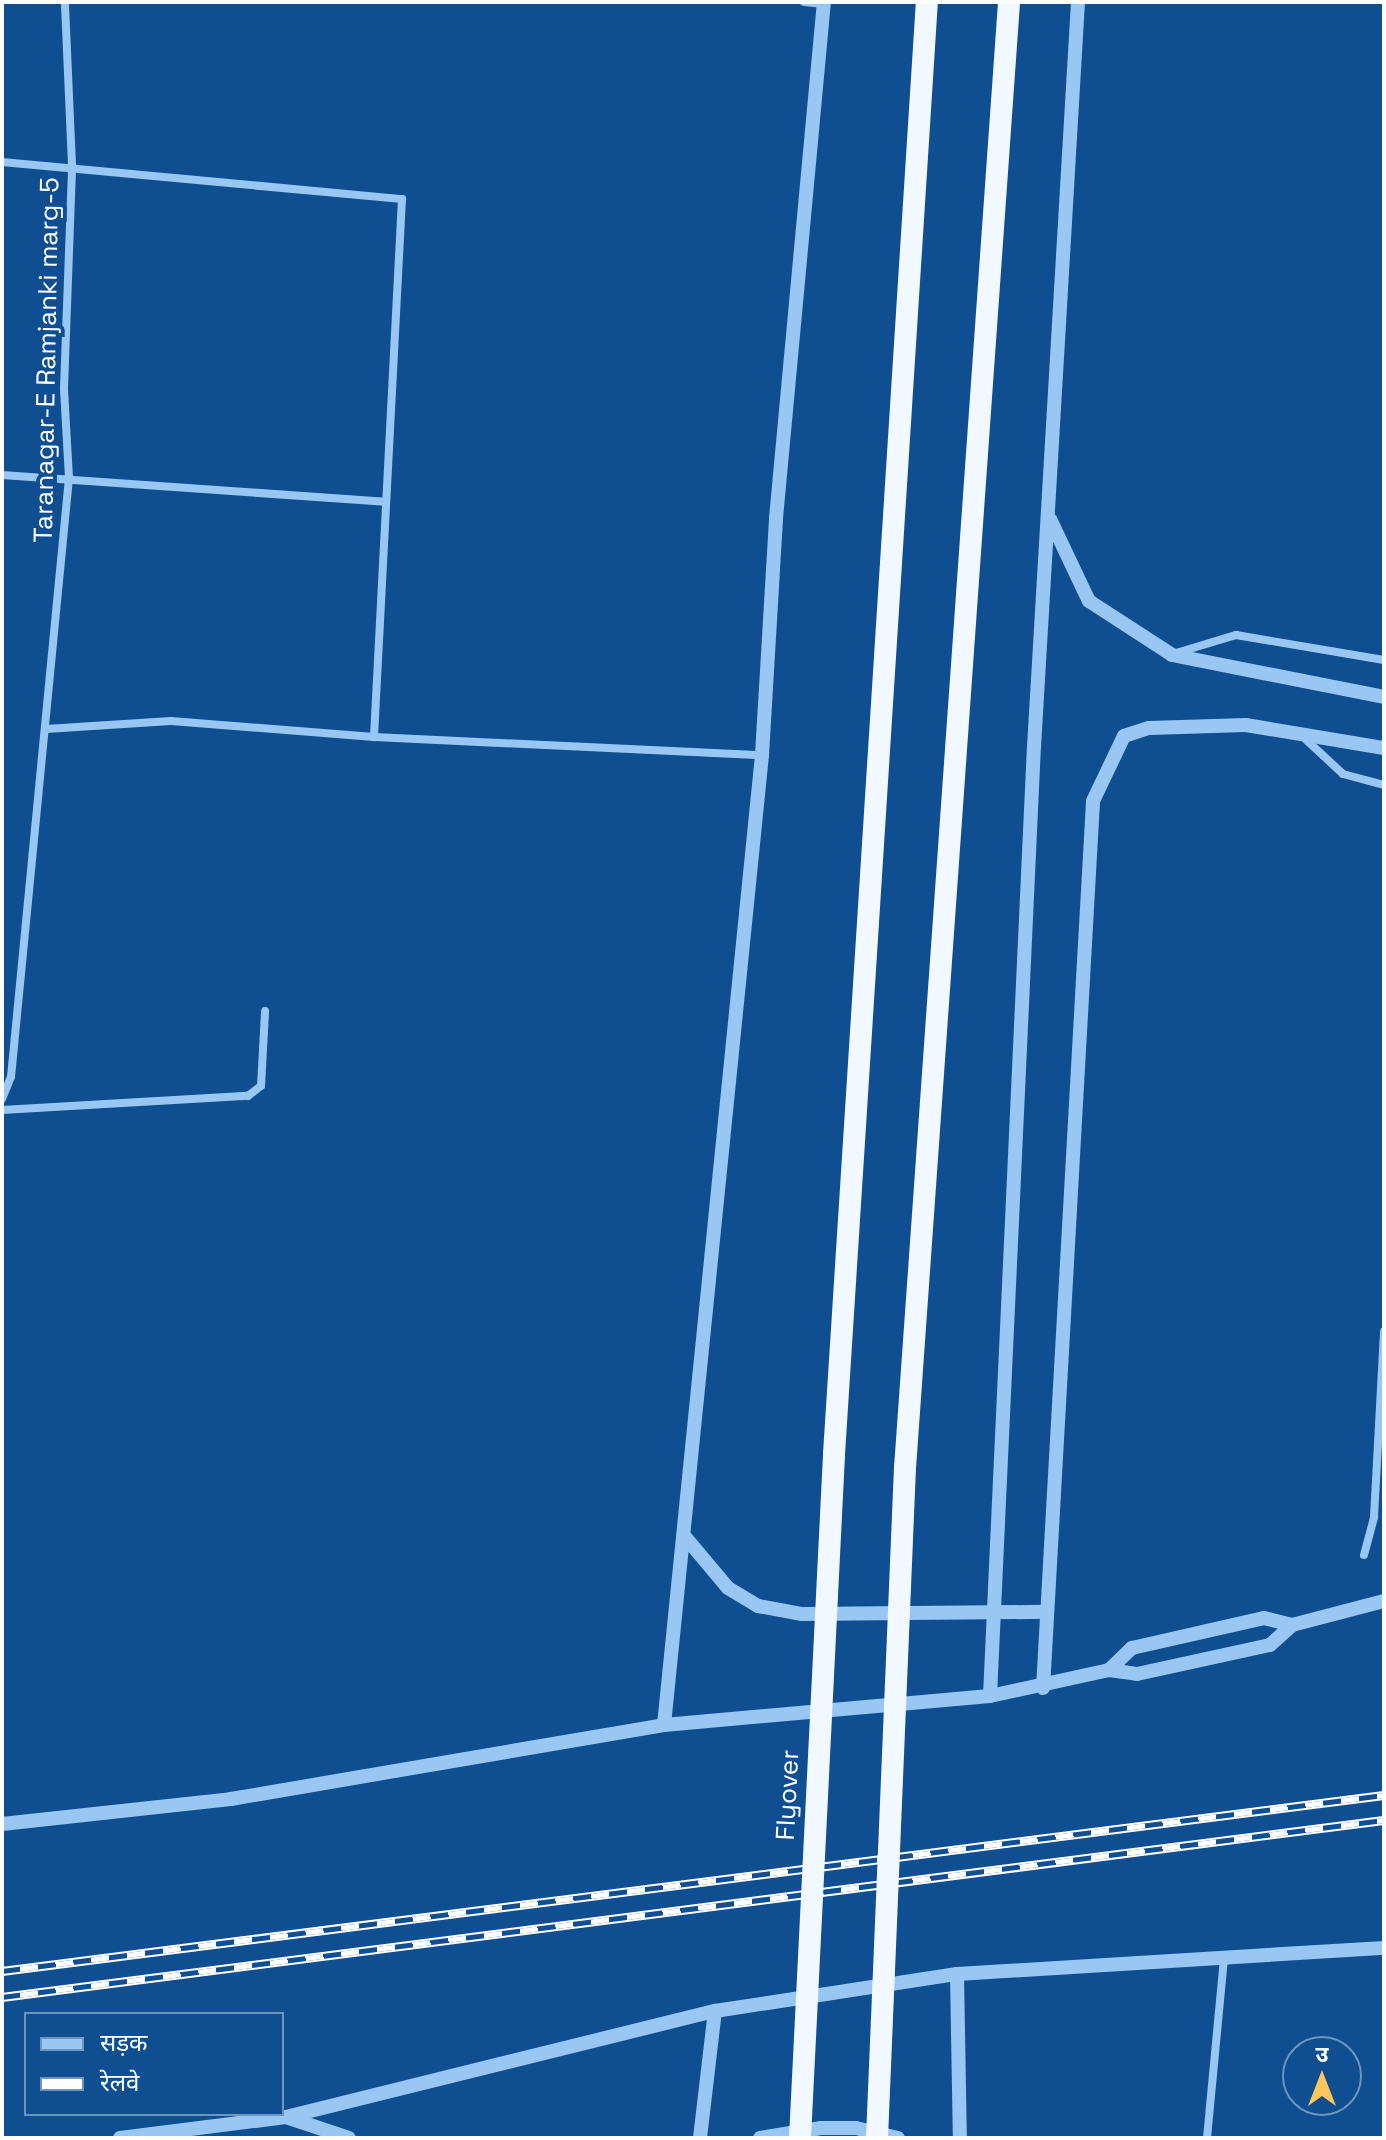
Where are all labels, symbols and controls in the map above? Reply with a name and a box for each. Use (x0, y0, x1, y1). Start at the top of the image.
street label: Taranagar-E Ramjanki marg-5 (28, 177, 66, 543)
street label: Flyover (770, 1749, 806, 1841)
legend (24, 2012, 284, 2116)
text: सड़क (100, 2027, 148, 2058)
north arrow (1282, 2036, 1362, 2116)
text: उ (1316, 2040, 1328, 2068)
text: रेलवे (100, 2067, 139, 2098)

